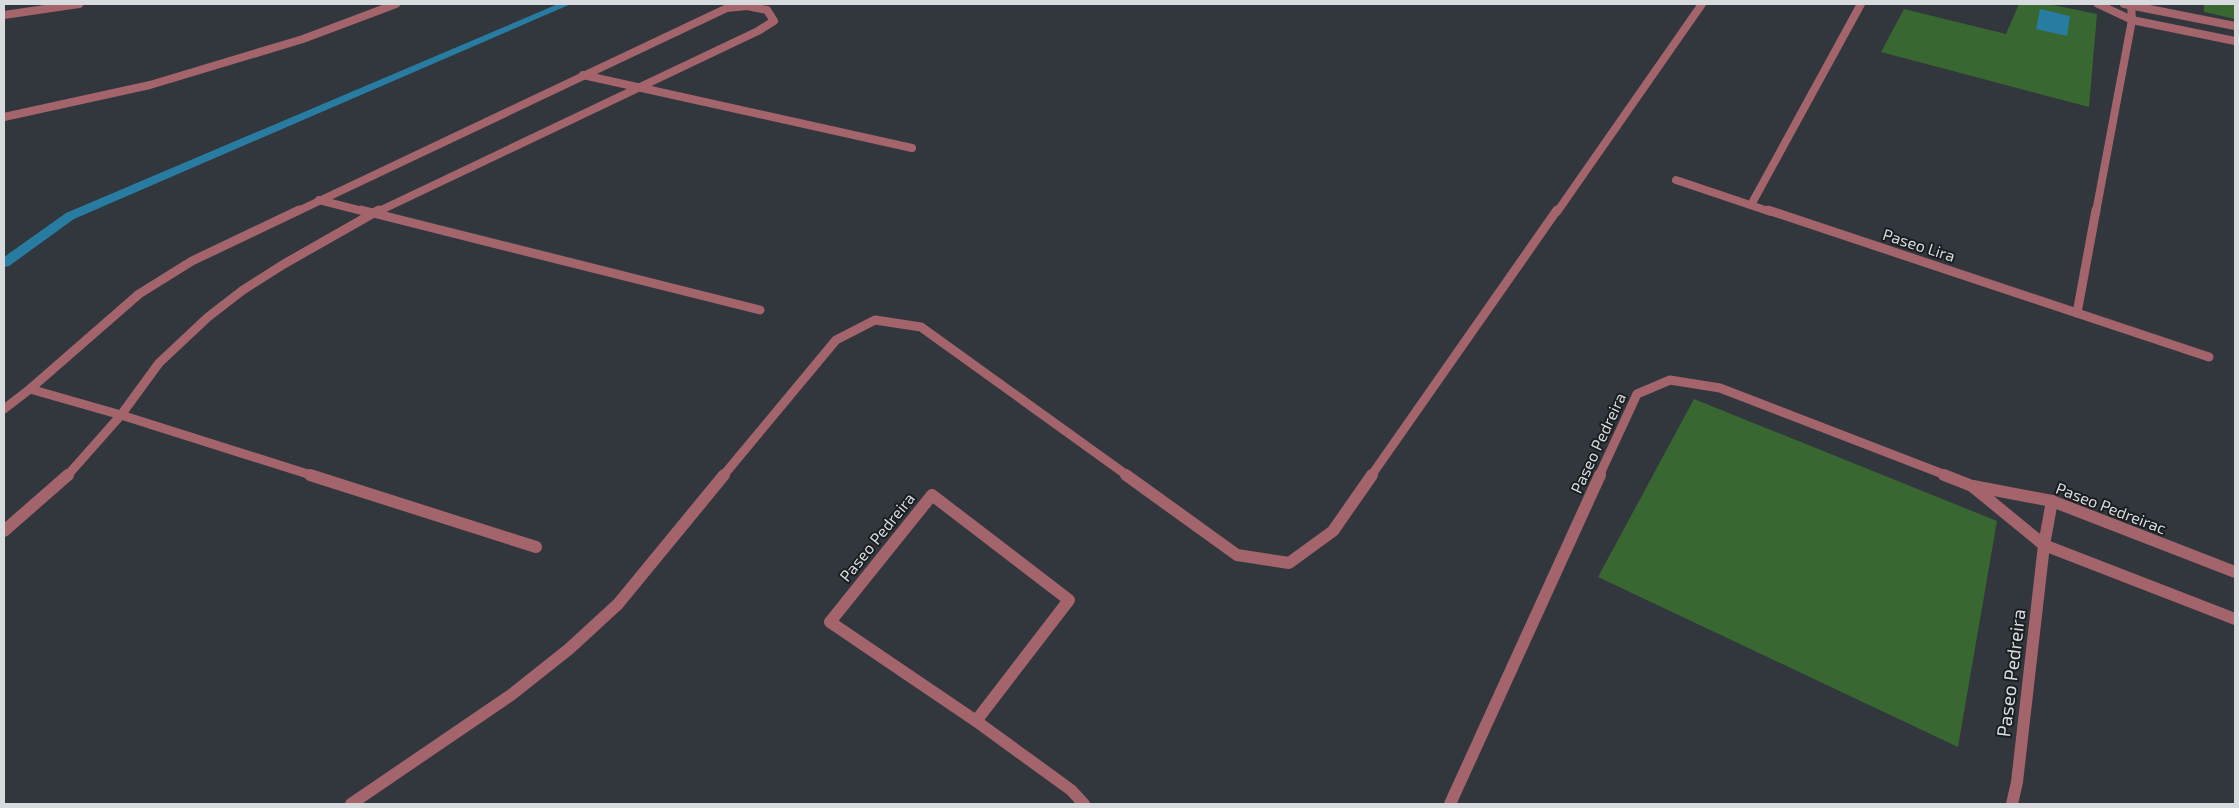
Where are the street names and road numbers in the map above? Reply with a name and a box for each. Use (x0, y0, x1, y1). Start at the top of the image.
street label: Paseo Lira (1881, 224, 1958, 265)
street label: Paseo Pedreira (1566, 390, 1629, 496)
street label: Paseo Pedreirac (2053, 478, 2169, 537)
street label: Paseo Pedreira (835, 489, 918, 585)
street label: Paseo Pedreira (1991, 608, 2030, 738)

